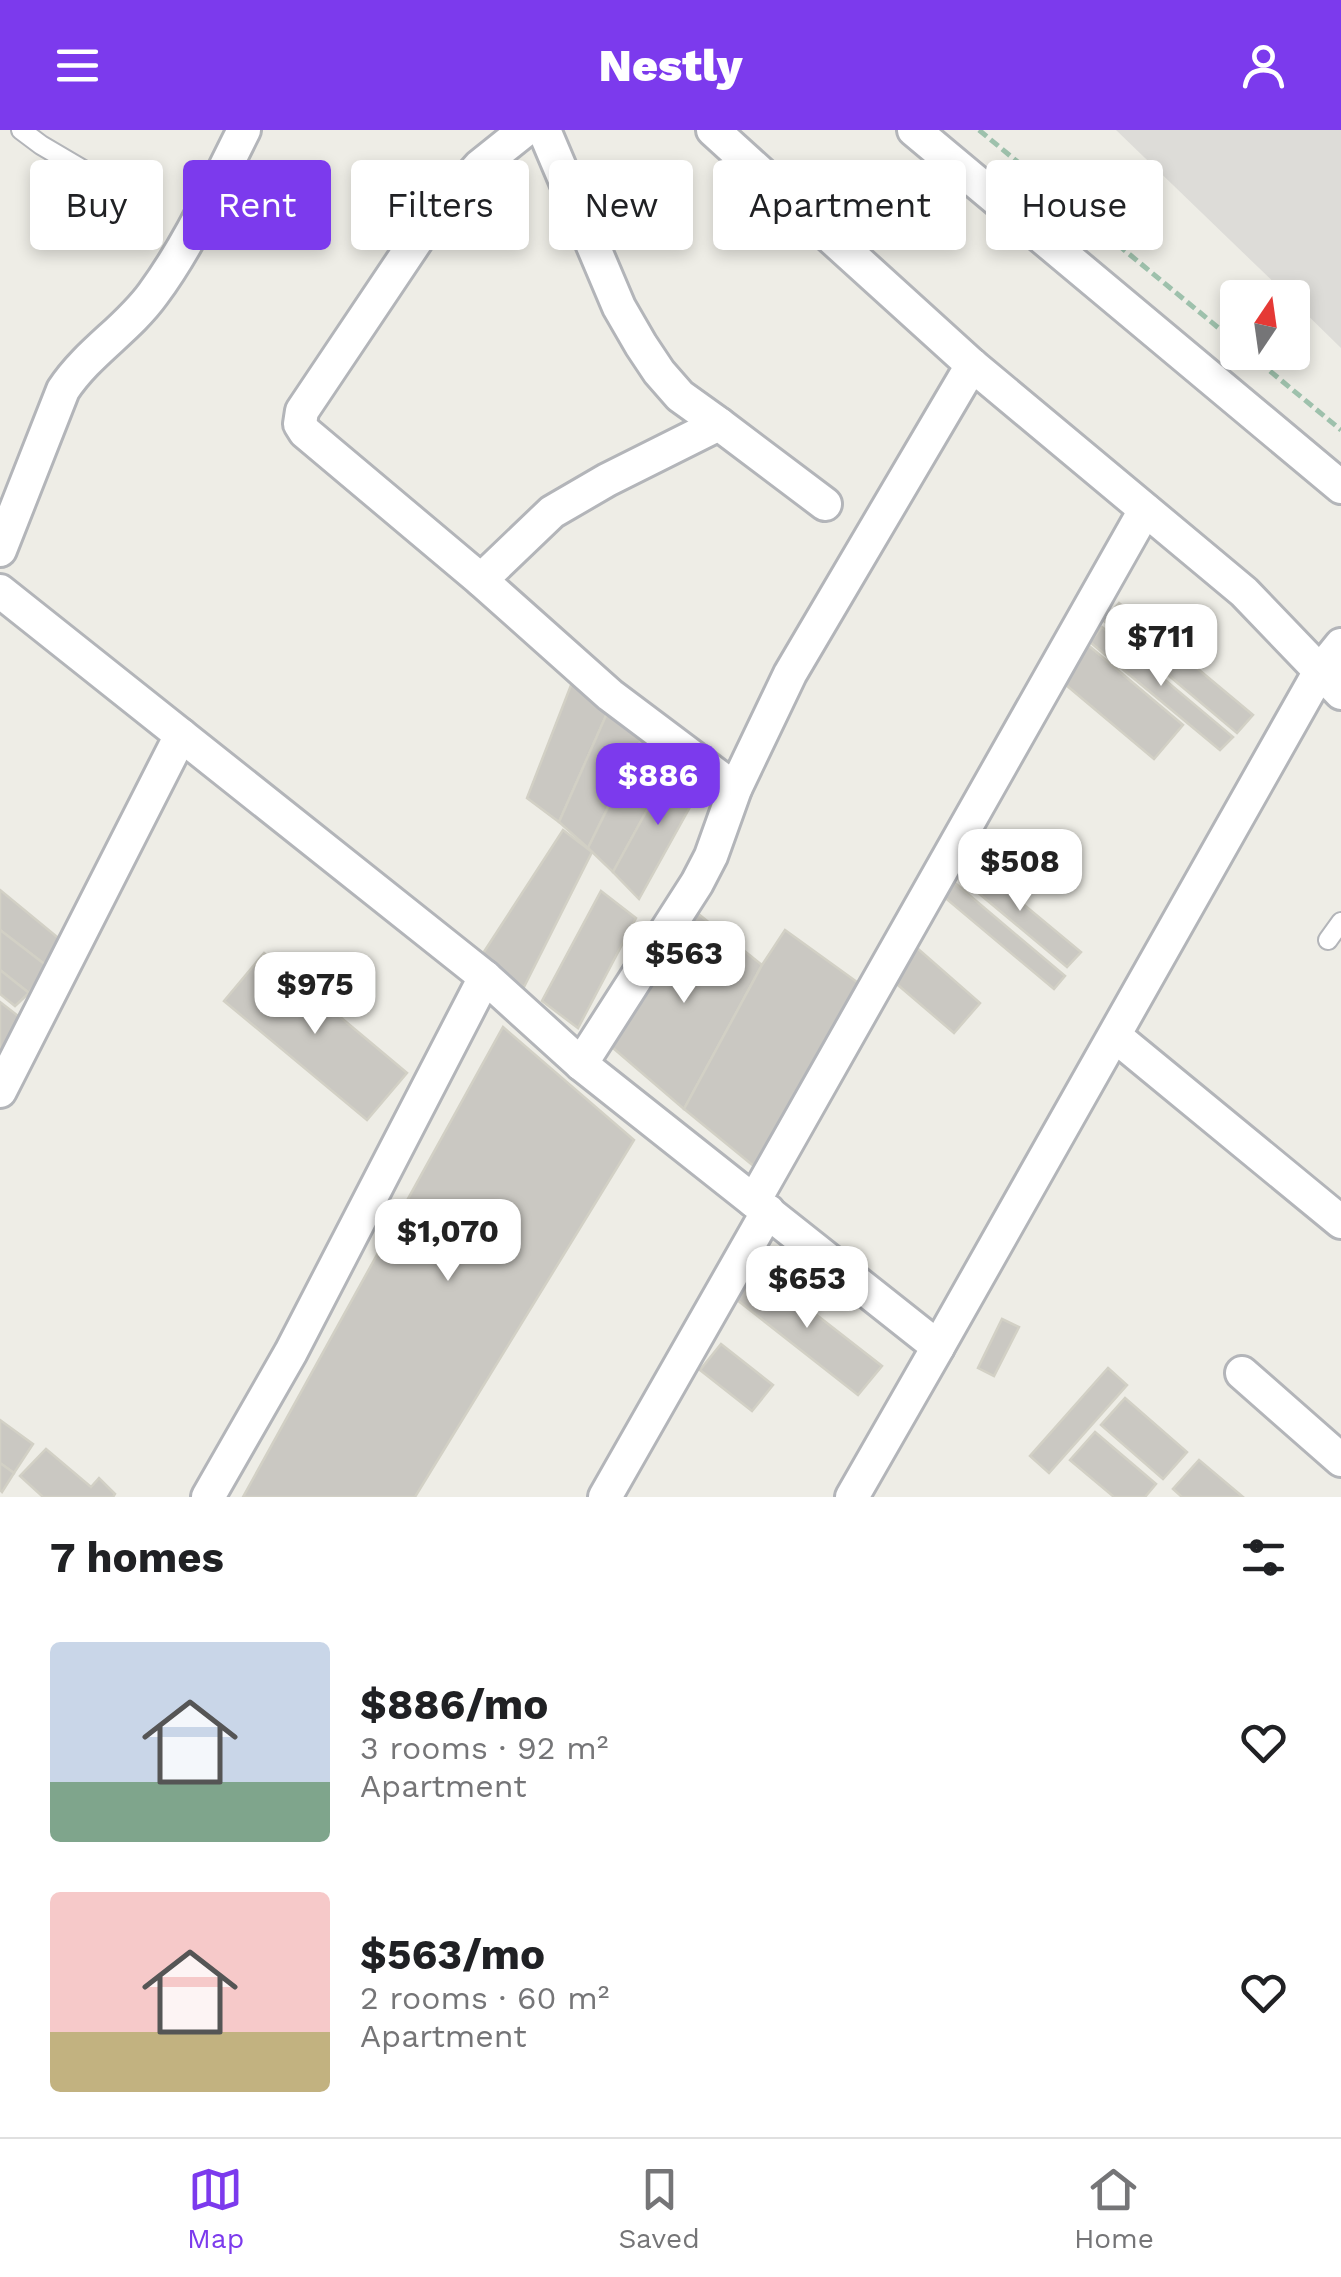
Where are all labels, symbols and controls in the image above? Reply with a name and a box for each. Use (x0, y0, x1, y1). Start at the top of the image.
icon: menu (50, 38, 105, 93)
icon: person (1236, 38, 1291, 93)
text: Nestly (598, 39, 743, 92)
chip: Buy (30, 160, 163, 250)
chip: Rent (183, 160, 331, 250)
chip: Filters (351, 160, 529, 250)
chip: New (549, 160, 693, 250)
chip: Apartment (713, 160, 966, 250)
chip: House (986, 160, 1163, 250)
north arrow (1220, 280, 1310, 370)
map controls (1220, 280, 1310, 370)
pin: $711 (1102, 604, 1220, 689)
text: $711 (1127, 617, 1195, 655)
pin: $886 (599, 743, 717, 828)
text: $886 (618, 756, 698, 794)
pin: $508 (961, 829, 1079, 914)
text: $508 (980, 842, 1060, 880)
pin: $563 (625, 921, 743, 1006)
text: $563 (645, 934, 723, 972)
pin: $975 (256, 952, 374, 1037)
text: $975 (276, 965, 354, 1003)
pin: $1,070 (367, 1199, 529, 1284)
text: $1,070 (397, 1212, 499, 1250)
pin: $653 (748, 1246, 866, 1331)
text: $653 (768, 1259, 846, 1297)
icon: filters (1236, 1530, 1291, 1585)
text: 7 homes (50, 1533, 224, 1582)
text: $886/mo (360, 1680, 548, 1729)
icon: home (130, 1682, 250, 1802)
icon: heart (1236, 1715, 1291, 1770)
text: 3 rooms · 92 m² (360, 1729, 608, 1767)
text: Apartment (360, 1767, 527, 1805)
text: $563/mo (360, 1930, 545, 1979)
icon: home (130, 1932, 250, 2052)
icon: heart (1236, 1965, 1291, 2020)
text: 2 rooms · 60 m² (360, 1979, 609, 2017)
text: Apartment (360, 2017, 527, 2055)
tab: Map (187, 2162, 244, 2255)
tab: Saved (618, 2162, 700, 2255)
tab: Home (1074, 2162, 1154, 2255)

